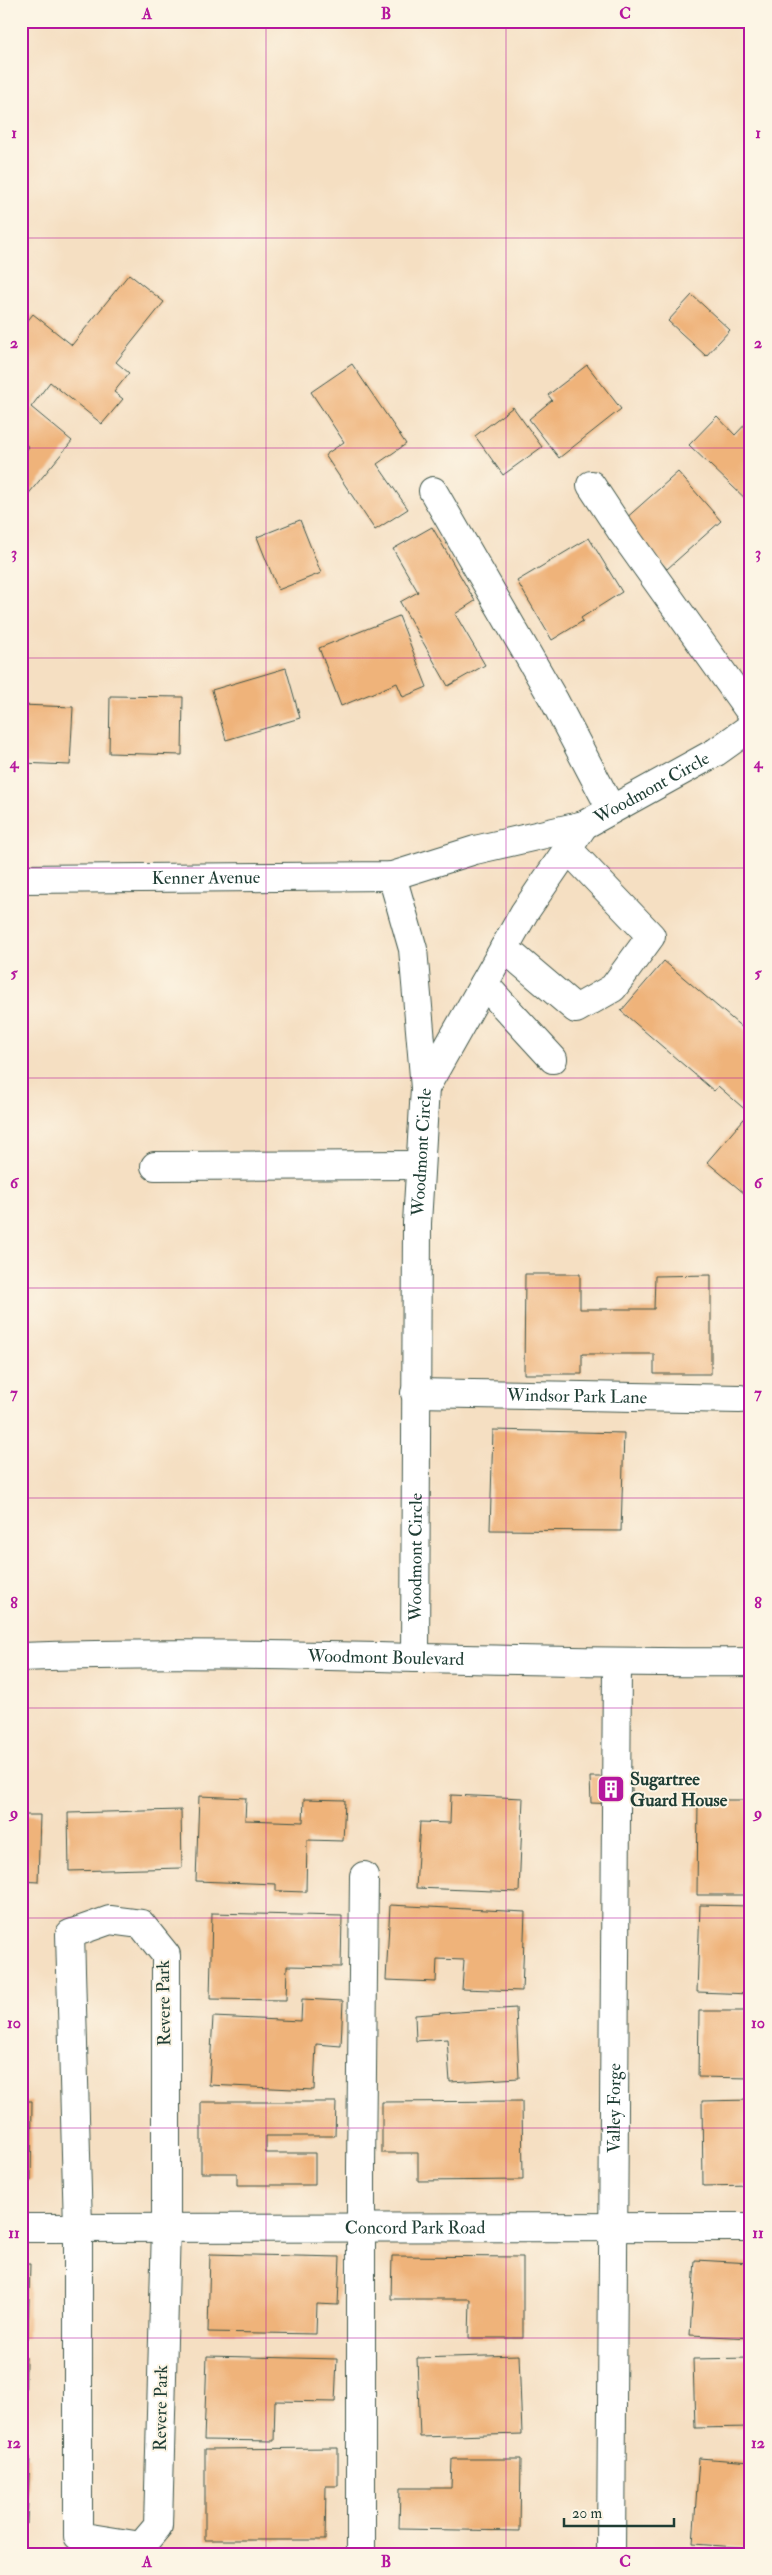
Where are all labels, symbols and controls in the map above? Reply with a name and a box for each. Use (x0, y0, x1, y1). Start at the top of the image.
text: A (141, 4, 153, 24)
text: B (381, 4, 391, 24)
text: C (619, 4, 631, 24)
text: 1 (11, 123, 17, 143)
text: 1 (755, 123, 761, 143)
text: 2 (10, 333, 18, 353)
text: 2 (754, 333, 762, 353)
text: 3 (11, 543, 17, 563)
text: 3 (755, 543, 761, 563)
street label: Woodmont Circle (589, 746, 714, 829)
text: 4 (9, 753, 20, 773)
text: 4 (753, 753, 764, 773)
street label: Kenner Avenue (152, 866, 261, 889)
text: 5 (10, 963, 18, 983)
text: 5 (754, 963, 762, 983)
street label: Woodmont Circle (406, 1087, 436, 1218)
text: 6 (10, 1173, 20, 1193)
text: 6 (754, 1173, 764, 1193)
text: 7 (10, 1383, 18, 1403)
street label: Windsor Park Lane (506, 1383, 648, 1409)
text: 7 (754, 1383, 762, 1403)
street label: Woodmont Circle (404, 1492, 427, 1622)
text: 8 (10, 1593, 18, 1613)
text: 8 (754, 1593, 762, 1613)
street label: Woodmont Boulevard (306, 1644, 465, 1671)
place label: Sugartree Guard House (630, 1768, 728, 1812)
building icon: Sugartree Guard House (596, 1774, 626, 1804)
text: 9 (8, 1803, 18, 1823)
text: 9 (752, 1803, 762, 1823)
street label: Revere Park (152, 1959, 176, 2046)
text: 10 (7, 2013, 21, 2033)
text: 10 (751, 2013, 765, 2033)
street label: Valley Forge (602, 2063, 626, 2153)
street label: Concord Park Road (345, 2216, 485, 2239)
text: 11 (8, 2223, 20, 2243)
text: 11 (752, 2223, 764, 2243)
street label: Revere Park (149, 2364, 173, 2451)
text: 12 (7, 2433, 21, 2453)
text: 12 (751, 2433, 765, 2453)
scale bar (564, 2495, 674, 2527)
text: 20 m (572, 2504, 602, 2523)
text: A (141, 2552, 153, 2572)
text: B (381, 2552, 391, 2572)
text: C (619, 2552, 631, 2572)

